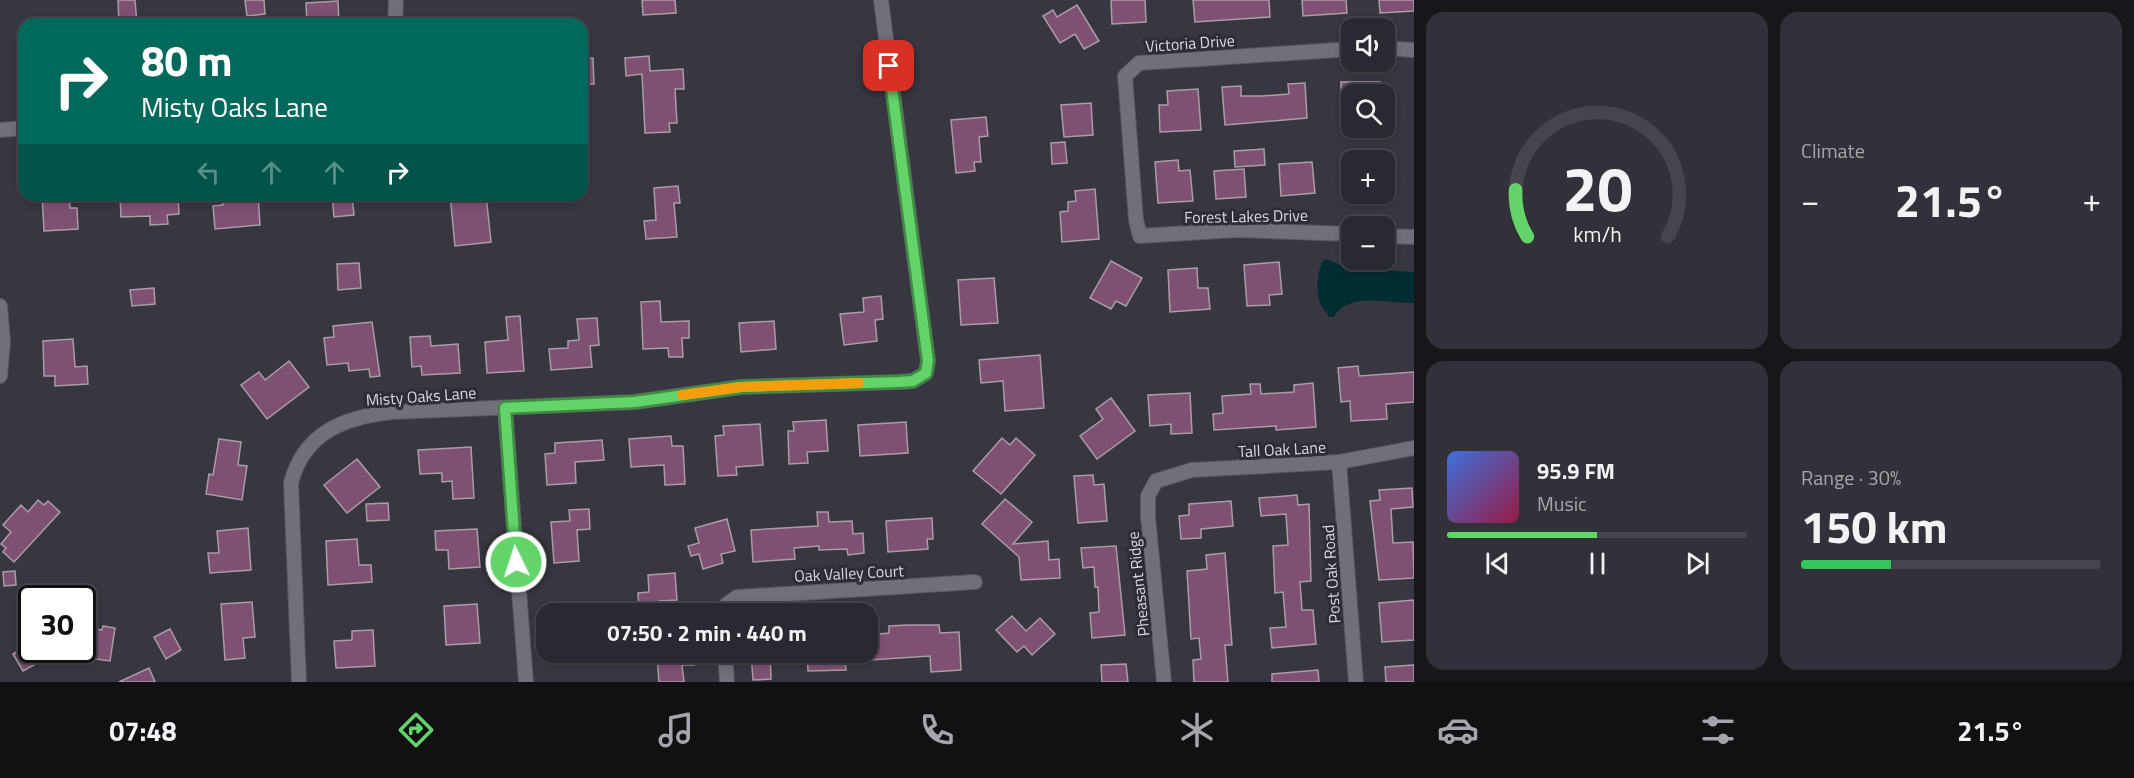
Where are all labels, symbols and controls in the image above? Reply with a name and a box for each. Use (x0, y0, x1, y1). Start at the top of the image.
map controls (1341, 18, 1395, 270)
button: sound (1341, 18, 1395, 72)
text: 80 m (141, 28, 233, 92)
street label: Victoria Drive (1145, 28, 1235, 58)
pin (863, 40, 914, 91)
icon: right (42, 42, 120, 120)
icon: arrive (872, 49, 905, 82)
button: search (1341, 84, 1395, 138)
text: Misty Oaks Lane (141, 86, 328, 127)
text: Climate (1801, 135, 1865, 166)
text: 20 (1562, 140, 1632, 235)
button: + (1341, 150, 1395, 204)
icon: left (192, 156, 225, 189)
icon: ahead (255, 156, 288, 189)
icon: ahead (318, 156, 351, 189)
icon: right (381, 156, 414, 189)
text: 21.5° (1895, 166, 2007, 234)
text: − (1801, 175, 1819, 225)
text: + (2083, 175, 2101, 225)
street label: Forest Lakes Drive (1184, 203, 1308, 229)
button: − (1341, 216, 1395, 270)
text: km/h (1573, 219, 1621, 251)
street label: Misty Oaks Lane (365, 380, 477, 412)
street label: Tall Oak Lane (1237, 435, 1327, 463)
text: 95.9 FM (1537, 454, 1615, 488)
text: Range · 30% (1801, 462, 1901, 493)
text: Music (1537, 488, 1587, 519)
text: 150 km (1801, 492, 1947, 560)
street label: Post Oak Road (1316, 524, 1346, 624)
position arrow (484, 530, 548, 594)
street label: Pheasant Ridge (1121, 530, 1155, 638)
icon: previous (1481, 547, 1514, 580)
icon: pause (1581, 547, 1614, 580)
icon: next (1681, 547, 1714, 580)
street label: Oak Valley Court (794, 558, 905, 588)
speed limit sign: 30 (18, 585, 96, 663)
text: 07:50 · 2 min · 440 m (607, 616, 807, 650)
icon: directions (395, 709, 437, 751)
icon: music (655, 709, 697, 751)
icon: phone (916, 709, 958, 751)
icon: climate (1176, 709, 1218, 751)
icon: car (1437, 709, 1479, 751)
icon: filters (1697, 709, 1739, 751)
text: 07:48 (109, 710, 177, 751)
text: 21.5° (1957, 710, 2025, 751)

